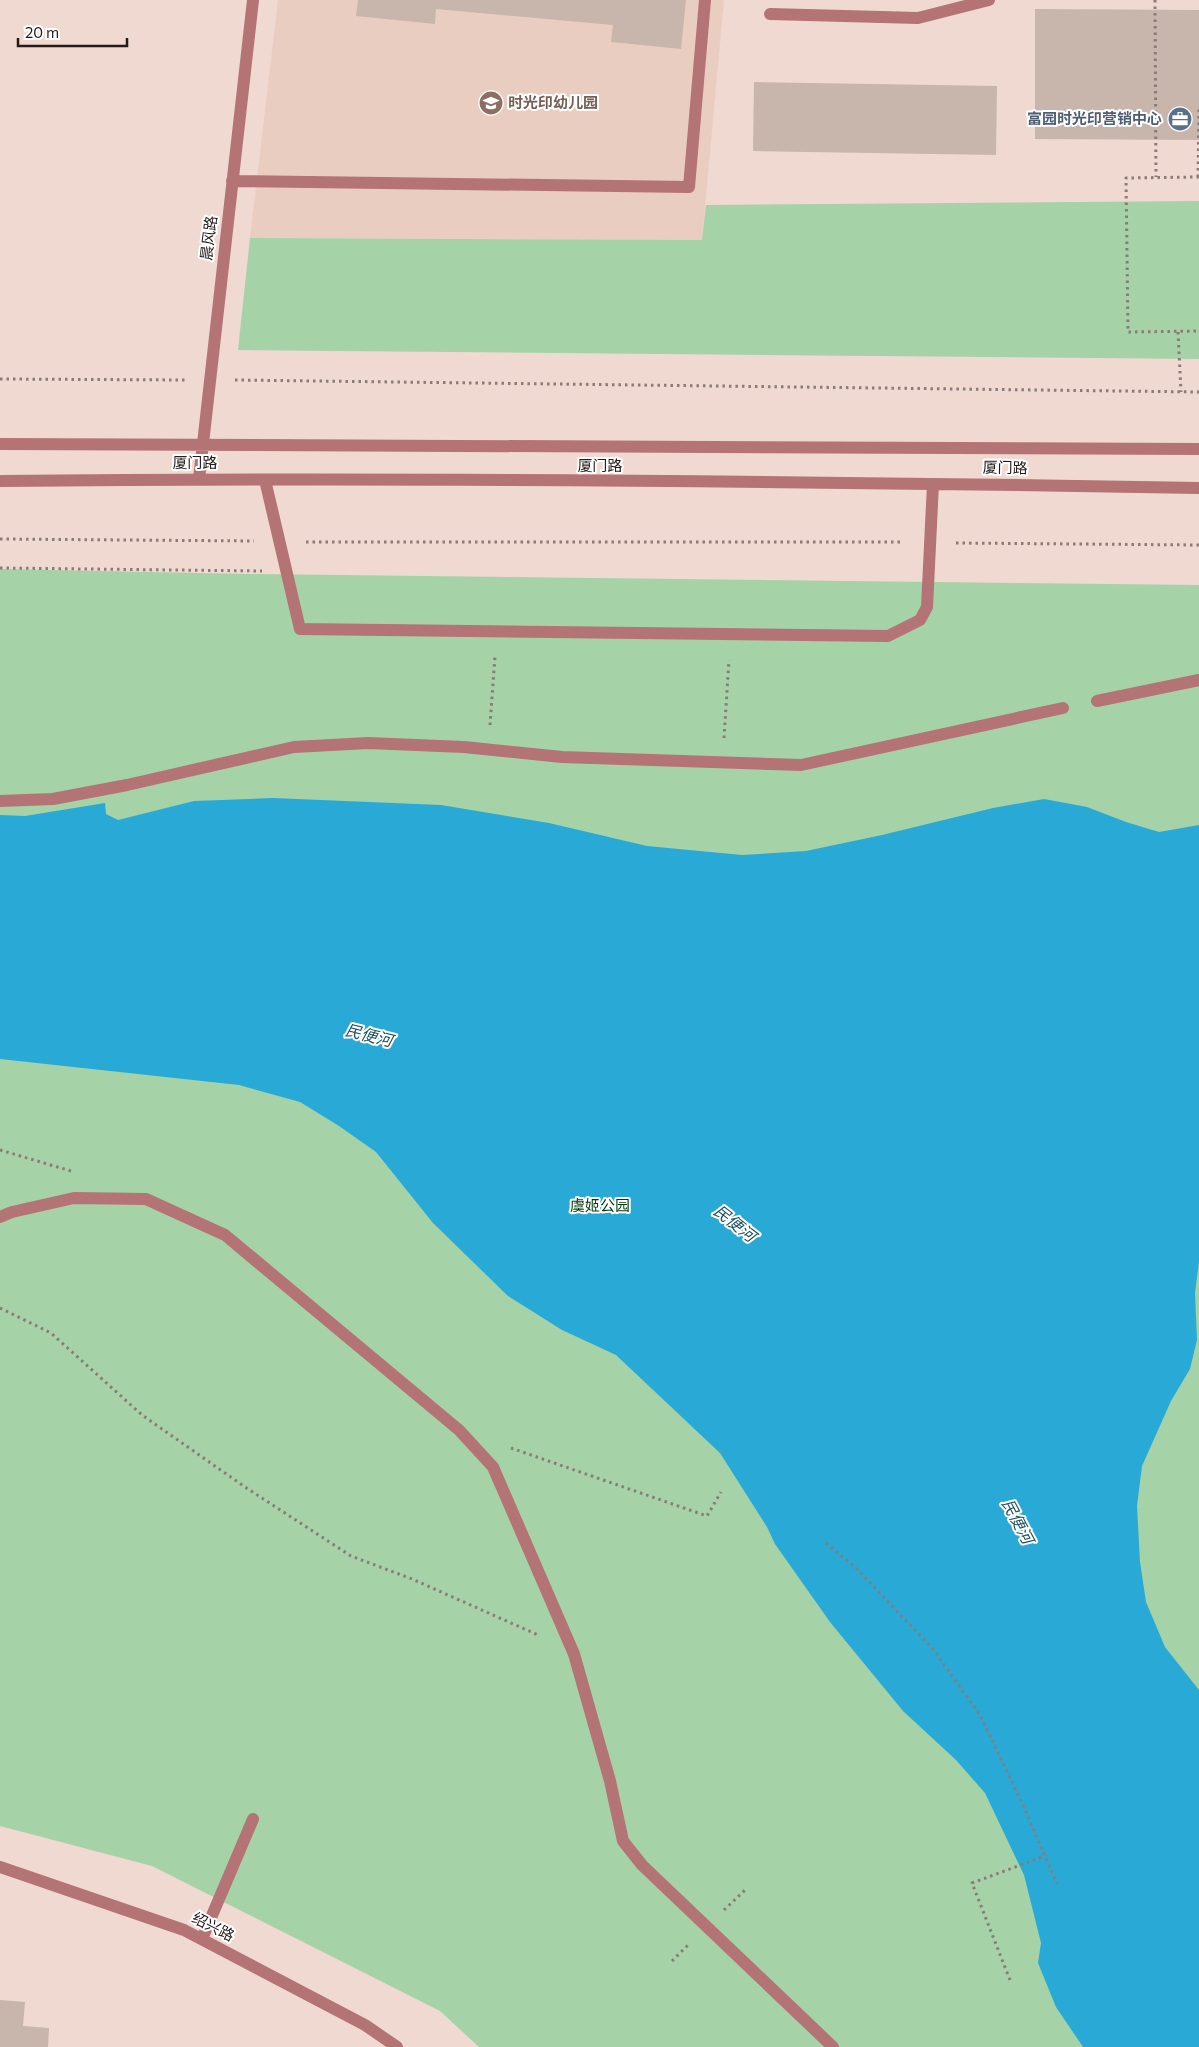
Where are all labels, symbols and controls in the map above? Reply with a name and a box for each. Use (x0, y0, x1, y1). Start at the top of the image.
scale bar (18, 15, 126, 47)
text: 20 m (25, 23, 59, 41)
school or university icon: 时光印幼儿园 (478, 90, 504, 116)
place label: 时光印幼儿园 (508, 93, 598, 111)
office icon: 富园时光印营销中心 (1167, 106, 1193, 132)
place label: 富园时光印营销中心 (1027, 109, 1162, 127)
street label: 晨风路 (196, 214, 220, 261)
street label: 厦门路 (172, 453, 218, 471)
street label: 厦门路 (577, 456, 623, 474)
street label: 厦门路 (982, 458, 1028, 476)
water label: 民便河 (344, 1019, 398, 1050)
park label: 虞姬公园 (570, 1196, 630, 1214)
water label: 民便河 (711, 1200, 762, 1247)
water label: 民便河 (999, 1495, 1040, 1549)
street label: 绍兴路 (189, 1908, 238, 1944)

